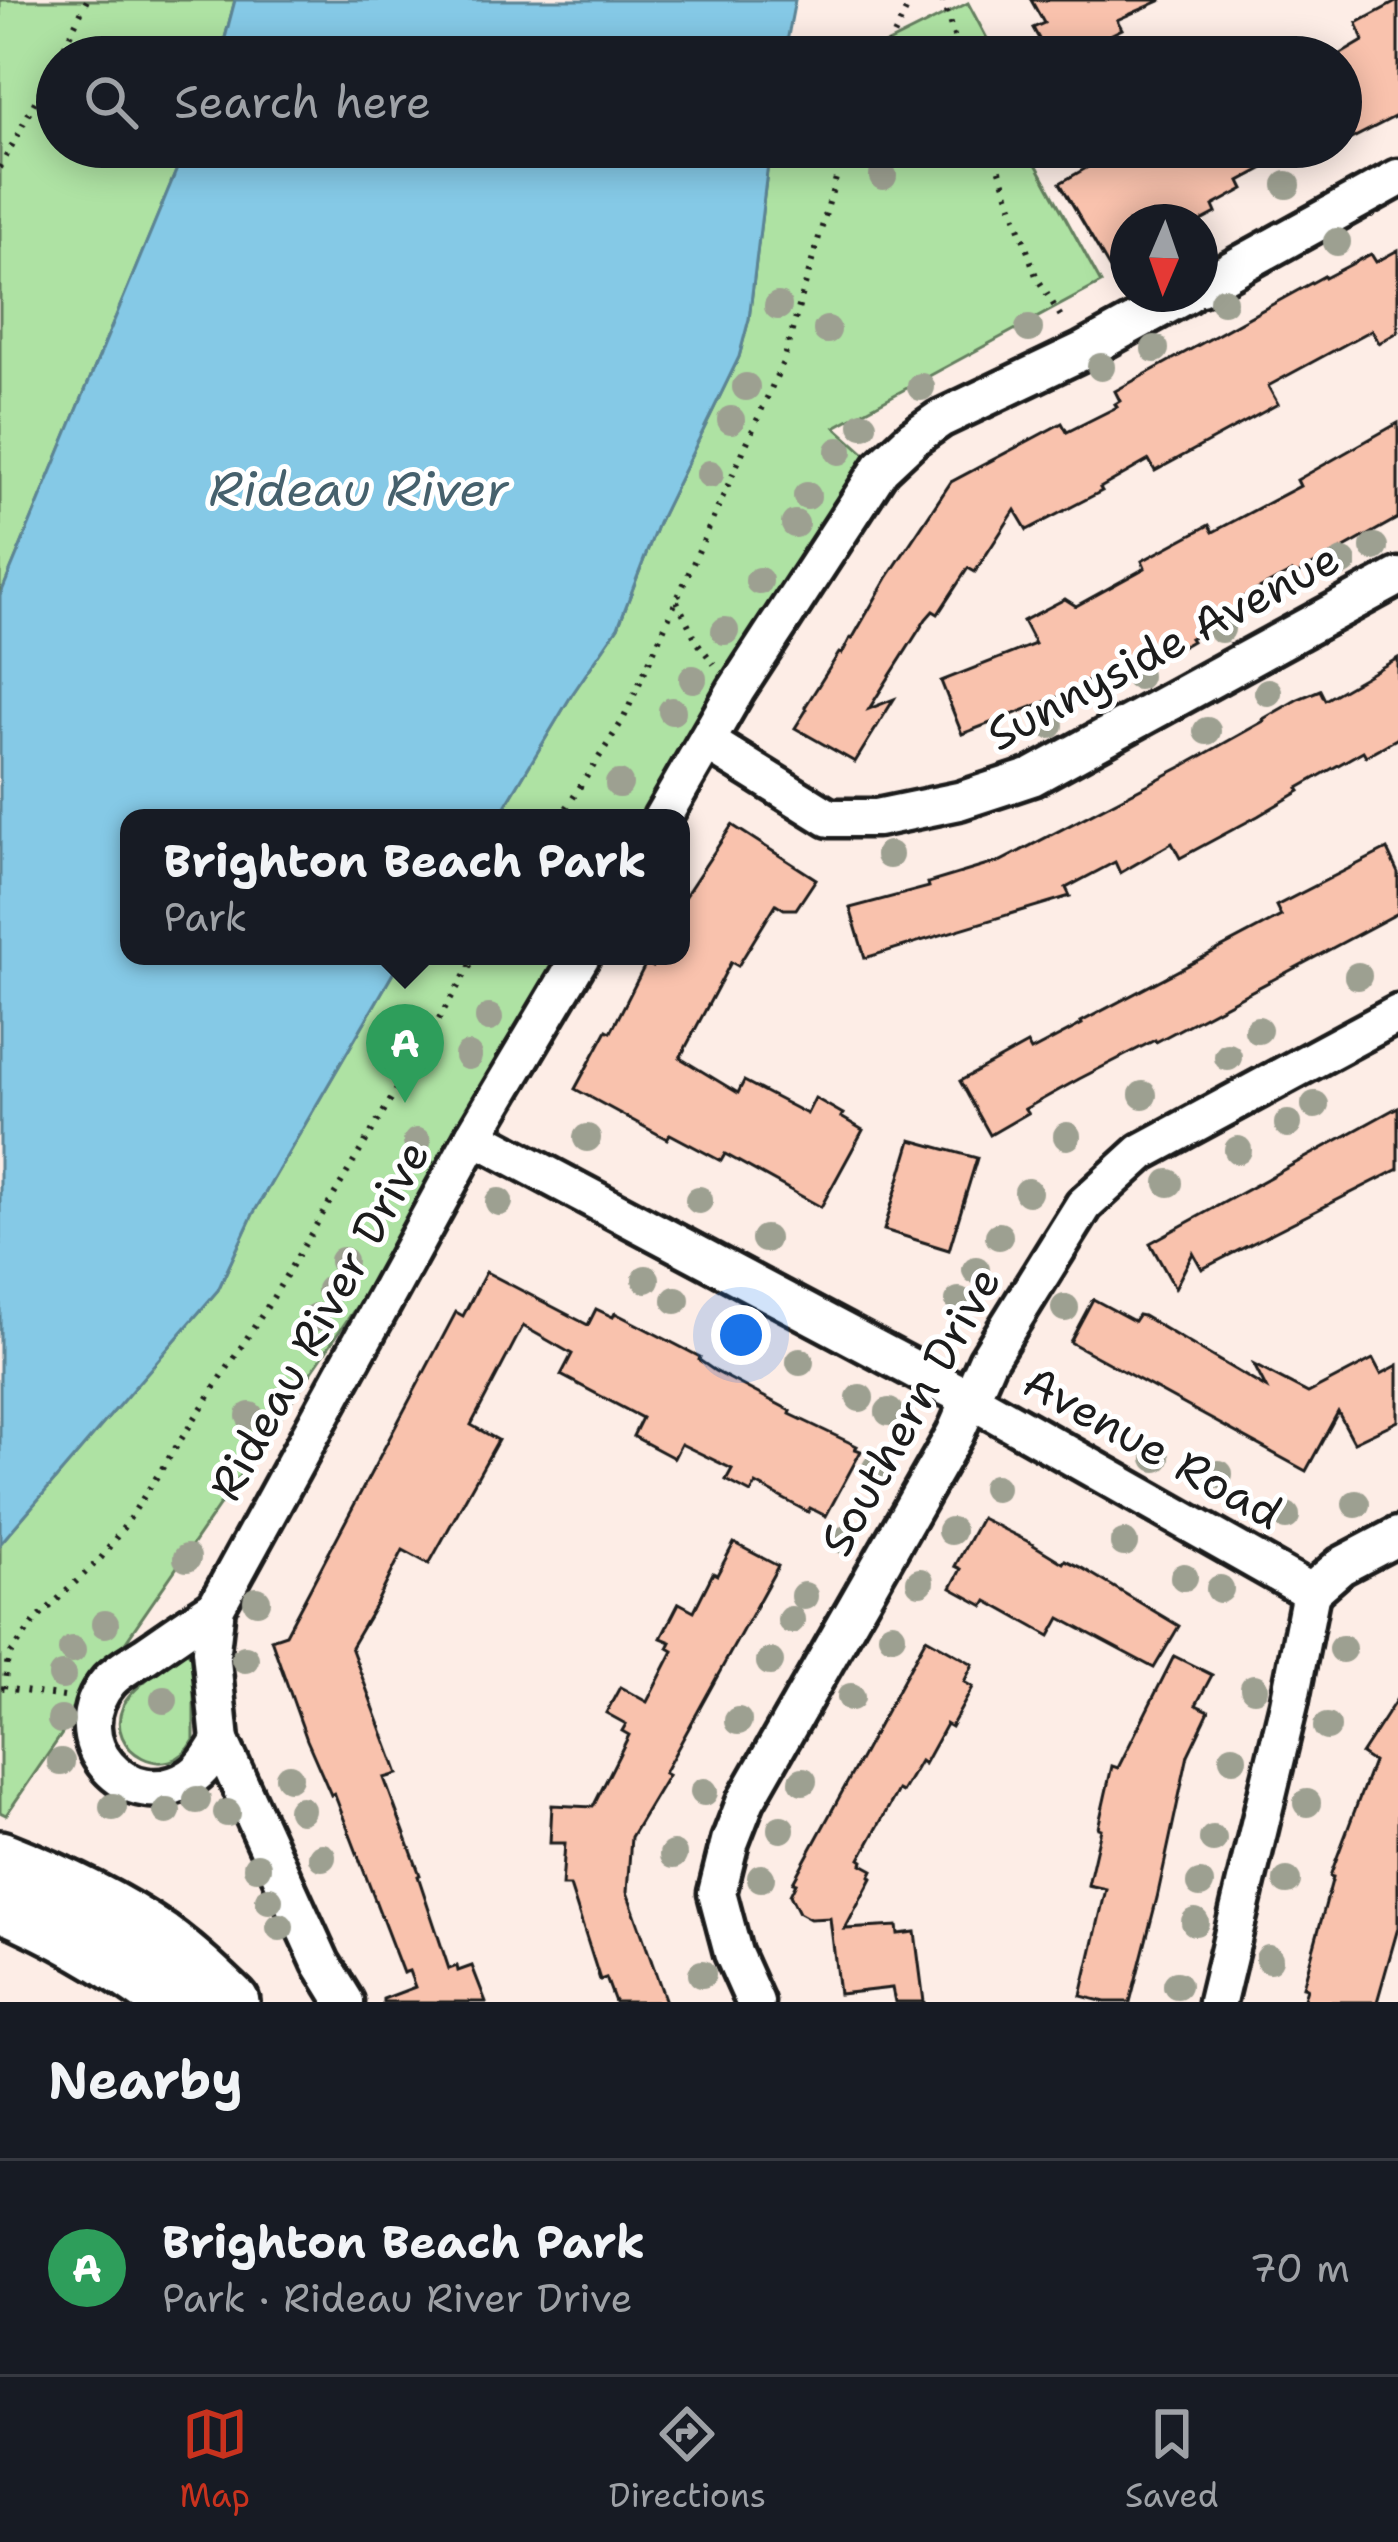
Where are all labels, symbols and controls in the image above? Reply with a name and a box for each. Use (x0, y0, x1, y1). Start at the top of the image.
search box (36, 36, 1362, 168)
icon: search (78, 69, 144, 135)
text: Search here (174, 72, 431, 132)
north arrow (1110, 204, 1218, 312)
water label: Rideau River (209, 457, 510, 521)
street label: Sunnyside Avenue (976, 528, 1350, 764)
popup (120, 809, 690, 965)
text: Brighton Beach Park (164, 831, 646, 891)
text: Park (164, 891, 247, 943)
pin: A (366, 1004, 444, 1103)
street label: Rideau River Drive (195, 1129, 443, 1511)
street label: Southern Drive (806, 1256, 1014, 1566)
your location (711, 1305, 771, 1365)
street label: Avenue Road (1013, 1351, 1293, 1543)
text: Nearby (48, 2046, 243, 2114)
text: Brighton Beach Park (162, 2212, 645, 2272)
text: A (72, 2242, 102, 2294)
text: 70 m (1249, 2242, 1350, 2294)
text: Park · Rideau River Drive (162, 2272, 633, 2324)
tab: Map (179, 2401, 250, 2518)
tab: Directions (609, 2401, 766, 2518)
tab: Saved (1125, 2401, 1219, 2518)

